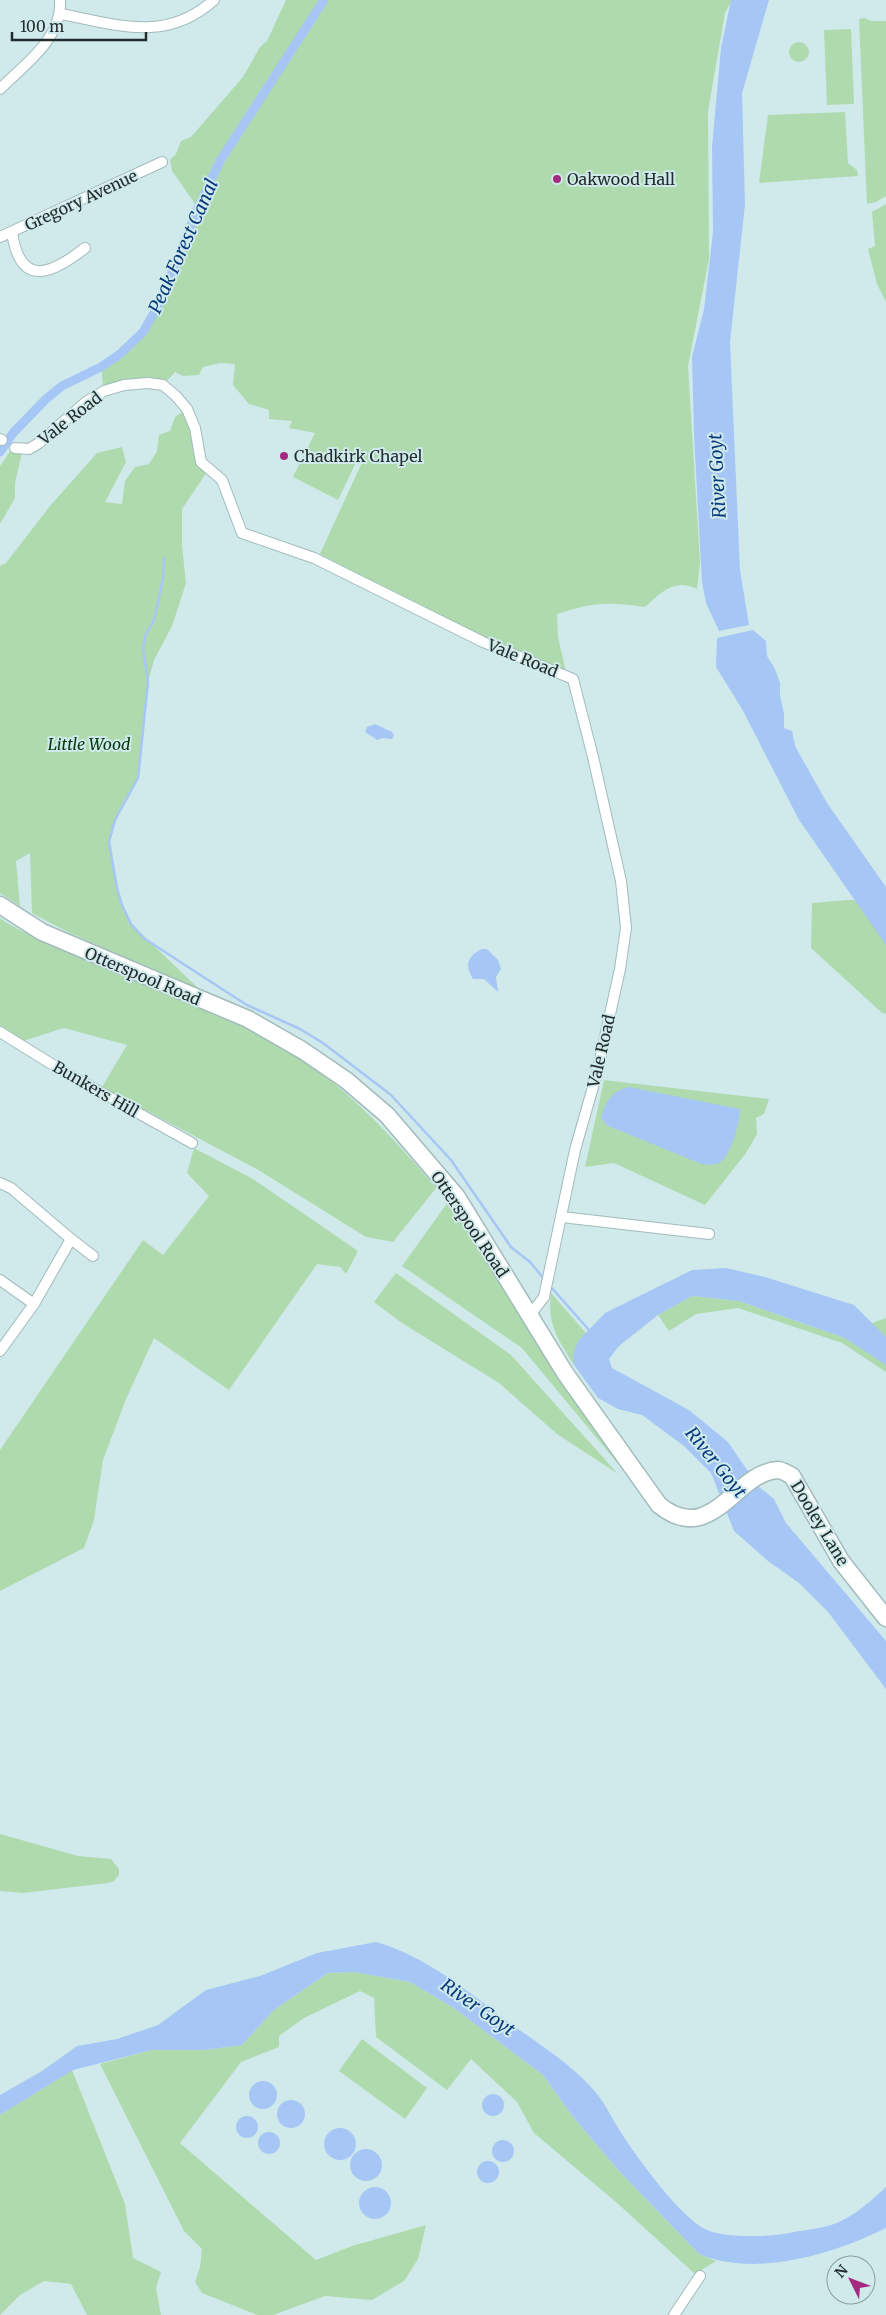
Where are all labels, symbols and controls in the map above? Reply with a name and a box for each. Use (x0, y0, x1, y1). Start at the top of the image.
scale bar (12, 10, 146, 42)
text: 100 m (20, 17, 64, 36)
street label: Gregory Avenue (21, 165, 141, 235)
place label: Oakwood Hall (567, 169, 675, 189)
marker: Oakwood Hall (551, 173, 563, 185)
water label: Peak Forest Canal (143, 175, 223, 317)
street label: Vale Road (34, 387, 106, 449)
water label: River Goyt (703, 432, 731, 519)
place label: Chadkirk Chapel (294, 446, 422, 466)
marker: Chadkirk Chapel (278, 450, 290, 462)
street label: Vale Road (484, 634, 562, 681)
park label: Little Wood (48, 734, 131, 754)
street label: Otterspool Road (82, 943, 204, 1010)
street label: Vale Road (583, 1012, 619, 1090)
street label: Bunkers Hill (49, 1056, 143, 1122)
street label: Otterspool Road (427, 1167, 513, 1281)
water label: River Goyt (680, 1422, 752, 1503)
street label: Dooley Lane (787, 1477, 853, 1569)
water label: River Goyt (437, 1973, 520, 2041)
north arrow (826, 2255, 876, 2305)
text: N (831, 2261, 852, 2281)

